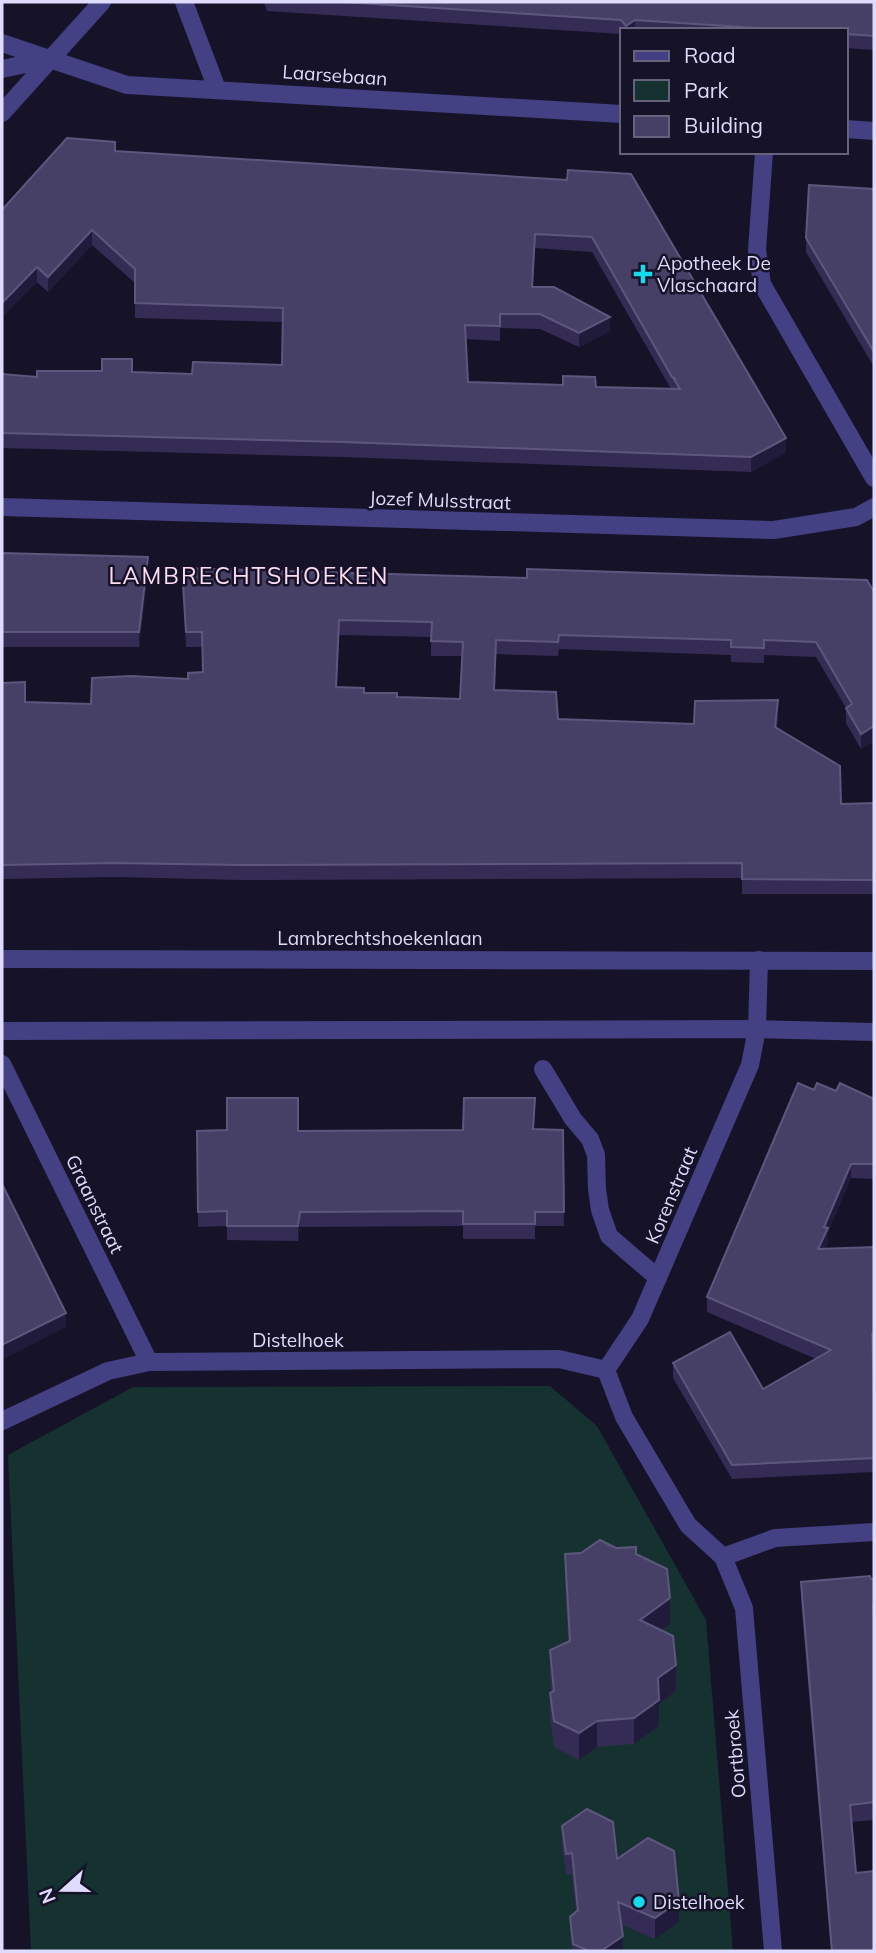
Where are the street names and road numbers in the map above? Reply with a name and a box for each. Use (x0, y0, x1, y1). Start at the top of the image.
street label: Laarsebaan (282, 59, 388, 91)
street label: Jozef Mulsstraat (369, 486, 512, 514)
street label: Lambrechtshoekenlaan (277, 926, 483, 950)
street label: Korenstraat (640, 1143, 702, 1247)
street label: Graanstraat (61, 1151, 129, 1258)
street label: Distelhoek (252, 1328, 344, 1352)
street label: Oortbroek (719, 1709, 751, 1799)

